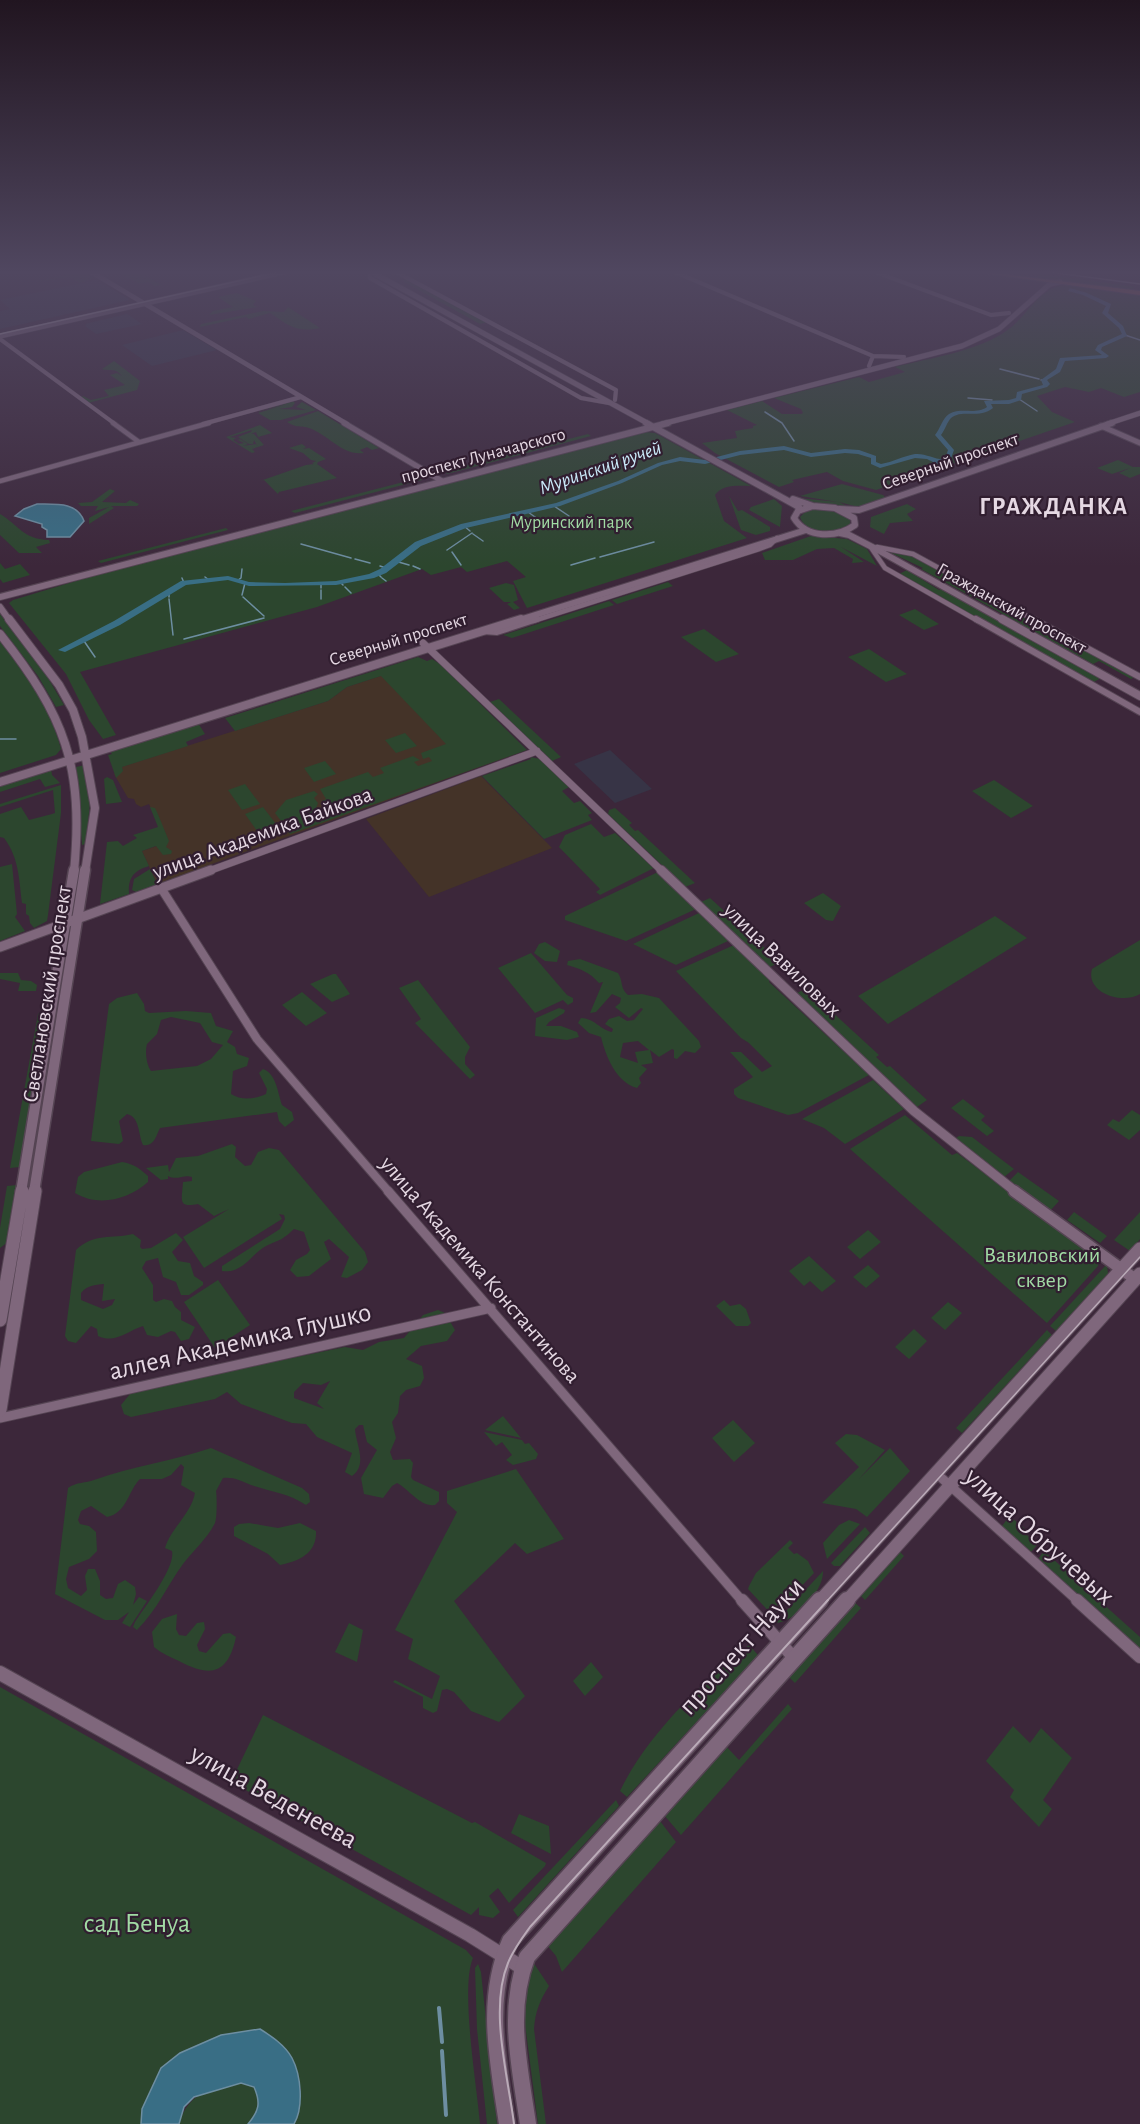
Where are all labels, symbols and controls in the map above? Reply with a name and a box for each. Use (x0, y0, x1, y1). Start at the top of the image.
street label: проспект Луначарского (399, 425, 567, 487)
street label: Северный проспект (880, 430, 1021, 494)
water label: Муринский ручей (537, 438, 664, 498)
district label: ГРАЖДАНКА (979, 495, 1129, 519)
park label: Муринский парк (510, 514, 633, 532)
street label: Гражданский проспект (934, 560, 1090, 658)
street label: Северный проспект (327, 610, 470, 670)
street label: улица Академика Байкова (149, 783, 375, 883)
street label: Светлановский проспект (19, 883, 75, 1104)
street label: улица Вавиловых (719, 898, 845, 1021)
street label: улица Академика Константинова (375, 1151, 584, 1387)
park label: Вавиловский сквер (984, 1244, 1100, 1291)
street label: аллея Академика Глушко (107, 1298, 374, 1386)
street label: улица Обручевых (958, 1462, 1120, 1611)
street label: проспект Науки (673, 1573, 810, 1720)
street label: улица Веденеева (184, 1739, 362, 1854)
park label: сад Бенуа (84, 1910, 190, 1938)

